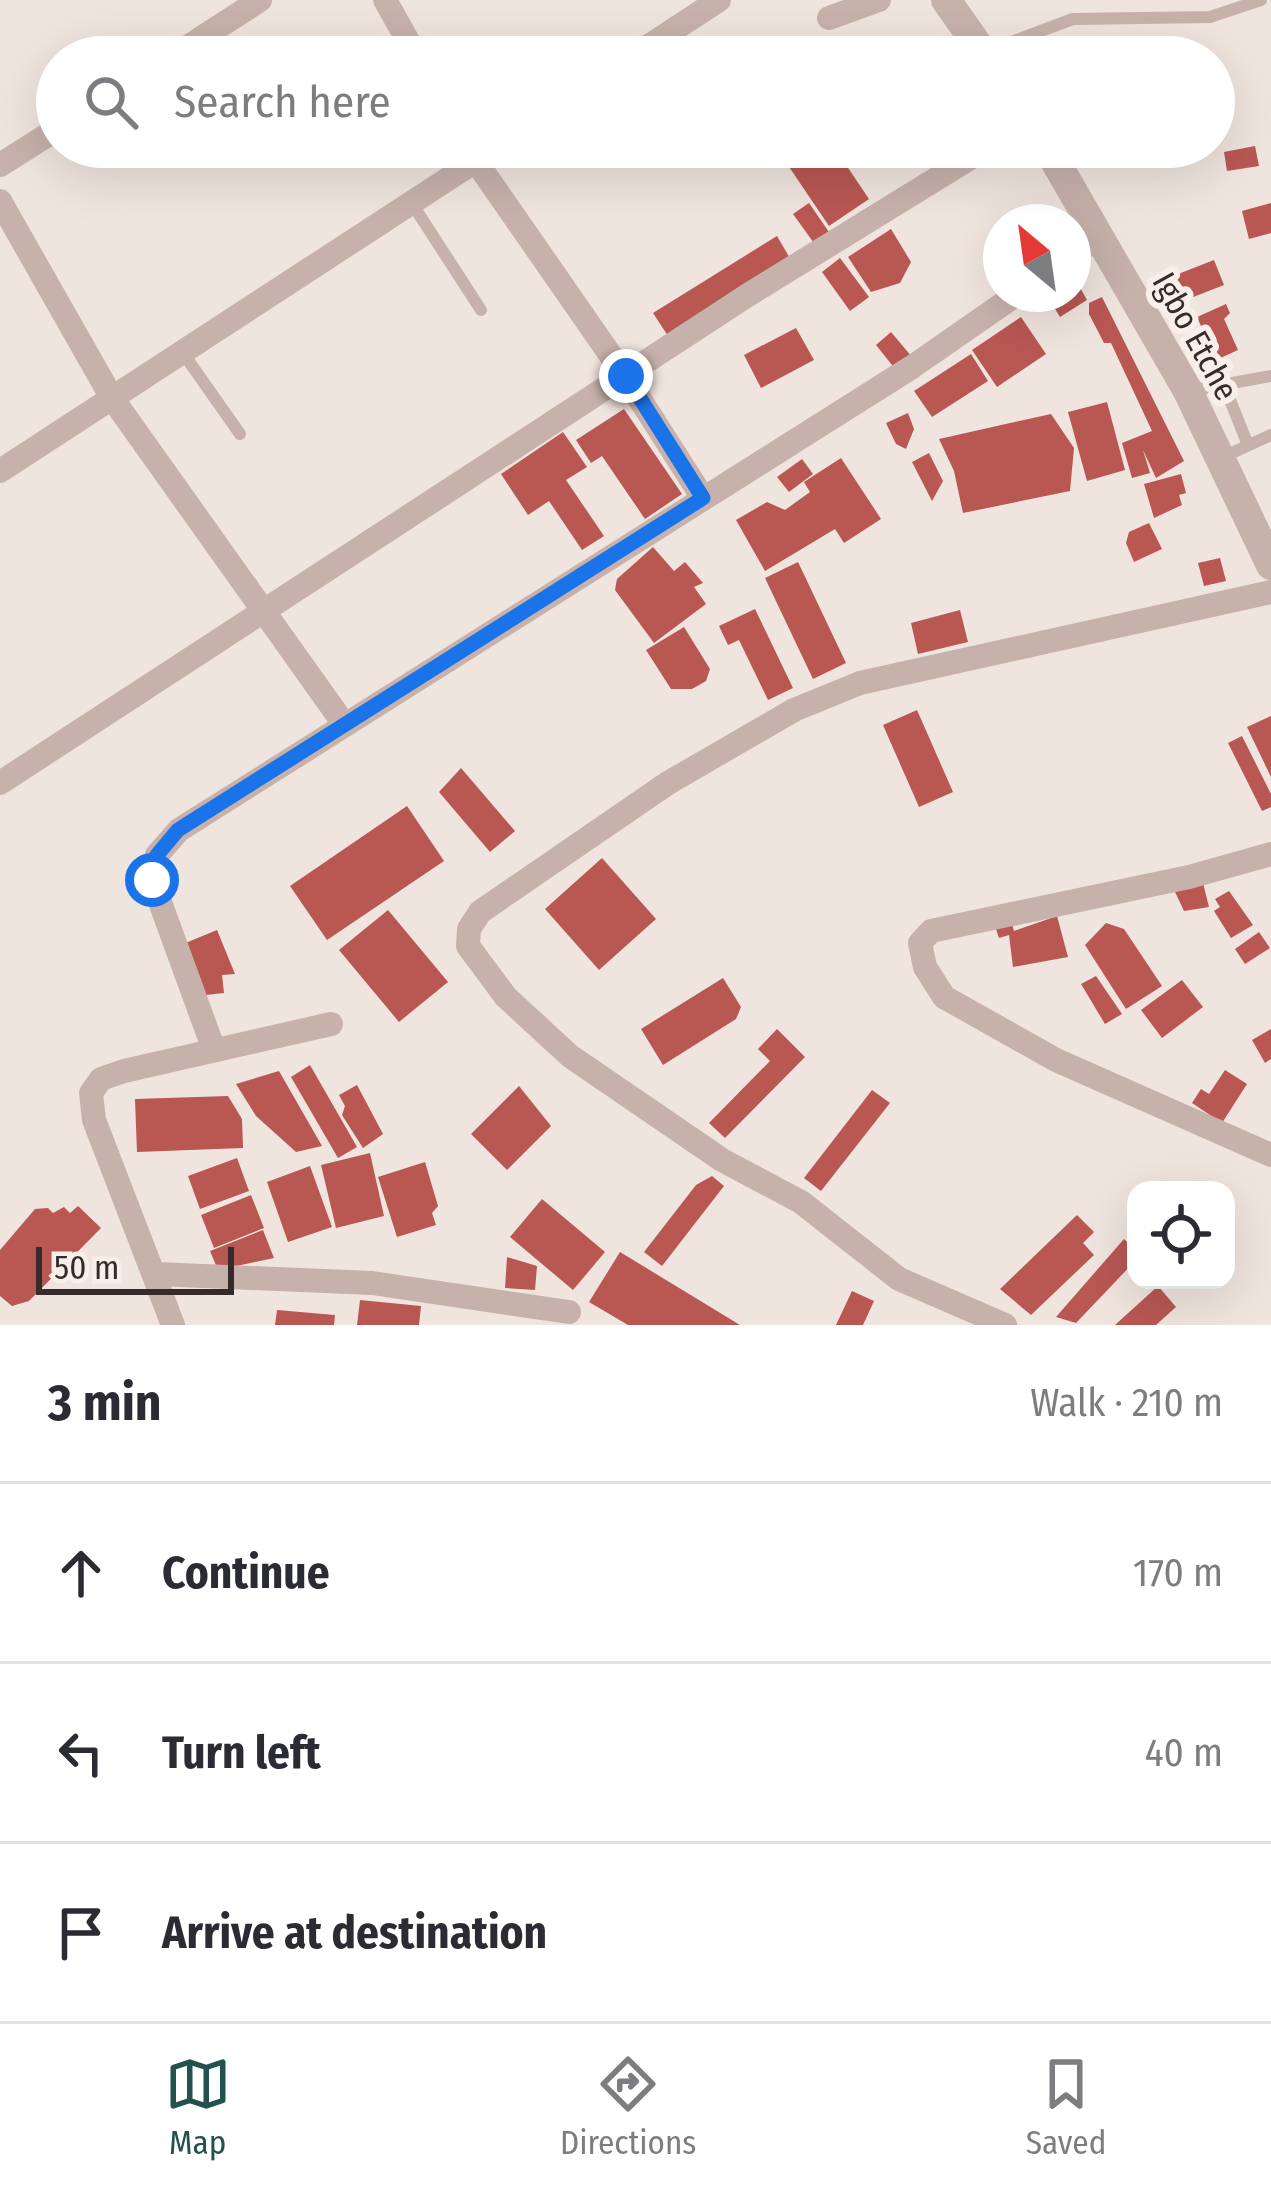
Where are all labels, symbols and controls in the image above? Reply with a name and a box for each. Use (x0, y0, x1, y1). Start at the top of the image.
search box (36, 36, 1235, 168)
icon: search (78, 69, 144, 135)
text: Search here (174, 75, 391, 129)
north arrow (983, 204, 1091, 312)
street label: Igbo Etche (1144, 266, 1247, 407)
route end (599, 349, 653, 403)
route start (125, 853, 179, 907)
map controls (1127, 1181, 1235, 1289)
button: locate (1127, 1181, 1235, 1289)
scale bar (36, 1241, 234, 1294)
text: 50 m (54, 1248, 119, 1288)
text: 3 min (48, 1372, 162, 1434)
text: Walk · 210 m (1030, 1380, 1223, 1426)
icon: ahead (48, 1540, 114, 1606)
text: Continue (162, 1546, 330, 1600)
text: 170 m (1133, 1550, 1223, 1596)
icon: left (48, 1720, 114, 1786)
text: Turn left (162, 1726, 321, 1780)
text: 40 m (1145, 1730, 1223, 1776)
icon: arrive (48, 1900, 114, 1966)
text: Arrive at destination (162, 1906, 547, 1960)
tab: Map (165, 2051, 231, 2163)
tab: Directions (560, 2051, 696, 2163)
tab: Saved (1026, 2051, 1106, 2163)

